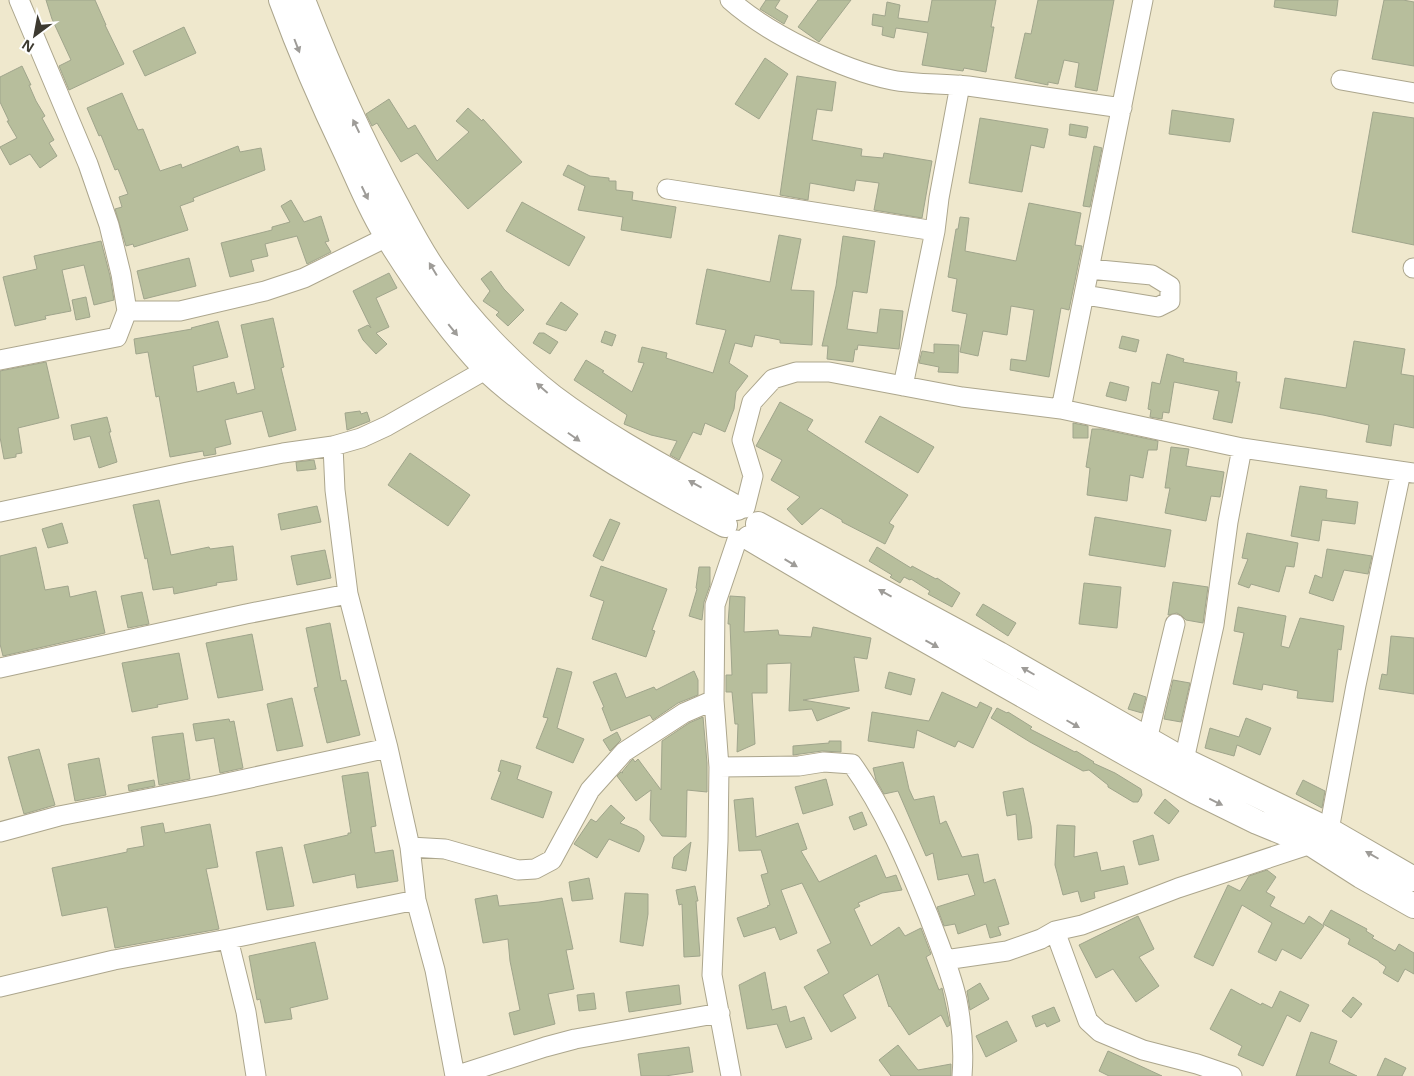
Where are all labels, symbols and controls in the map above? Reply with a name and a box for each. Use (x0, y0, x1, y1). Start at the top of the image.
north arrow (10, 10, 60, 60)
text: N (18, 35, 38, 58)
one-way arrow (294, 39, 302, 53)
one-way arrow (352, 118, 360, 133)
one-way arrow (361, 186, 369, 200)
one-way arrow (429, 262, 438, 275)
one-way arrow (447, 323, 459, 335)
one-way arrow (537, 382, 549, 394)
one-way arrow (567, 432, 581, 442)
one-way arrow (688, 479, 701, 488)
one-way arrow (784, 558, 798, 567)
one-way arrow (878, 589, 893, 597)
one-way arrow (924, 640, 939, 648)
one-way arrow (1021, 666, 1035, 675)
one-way arrow (1067, 719, 1080, 728)
one-way arrow (1208, 798, 1223, 806)
one-way arrow (1365, 850, 1378, 859)

